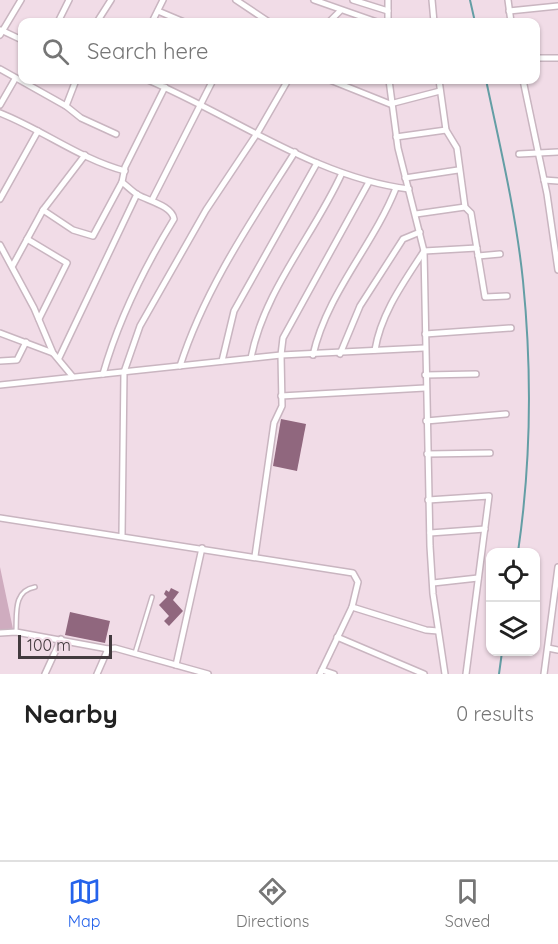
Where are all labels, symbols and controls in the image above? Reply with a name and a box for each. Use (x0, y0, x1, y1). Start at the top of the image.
search box (18, 18, 540, 84)
icon: search (39, 35, 72, 68)
text: Search here (87, 37, 208, 65)
map controls (486, 548, 540, 656)
button: locate (486, 548, 540, 602)
button: layers (486, 602, 540, 656)
scale bar (18, 632, 112, 660)
text: 100 m (27, 635, 71, 655)
text: Nearby (24, 697, 118, 730)
text: 0 results (456, 701, 534, 726)
tab: Map (68, 875, 101, 931)
tab: Directions (236, 875, 309, 931)
tab: Saved (445, 875, 490, 931)

